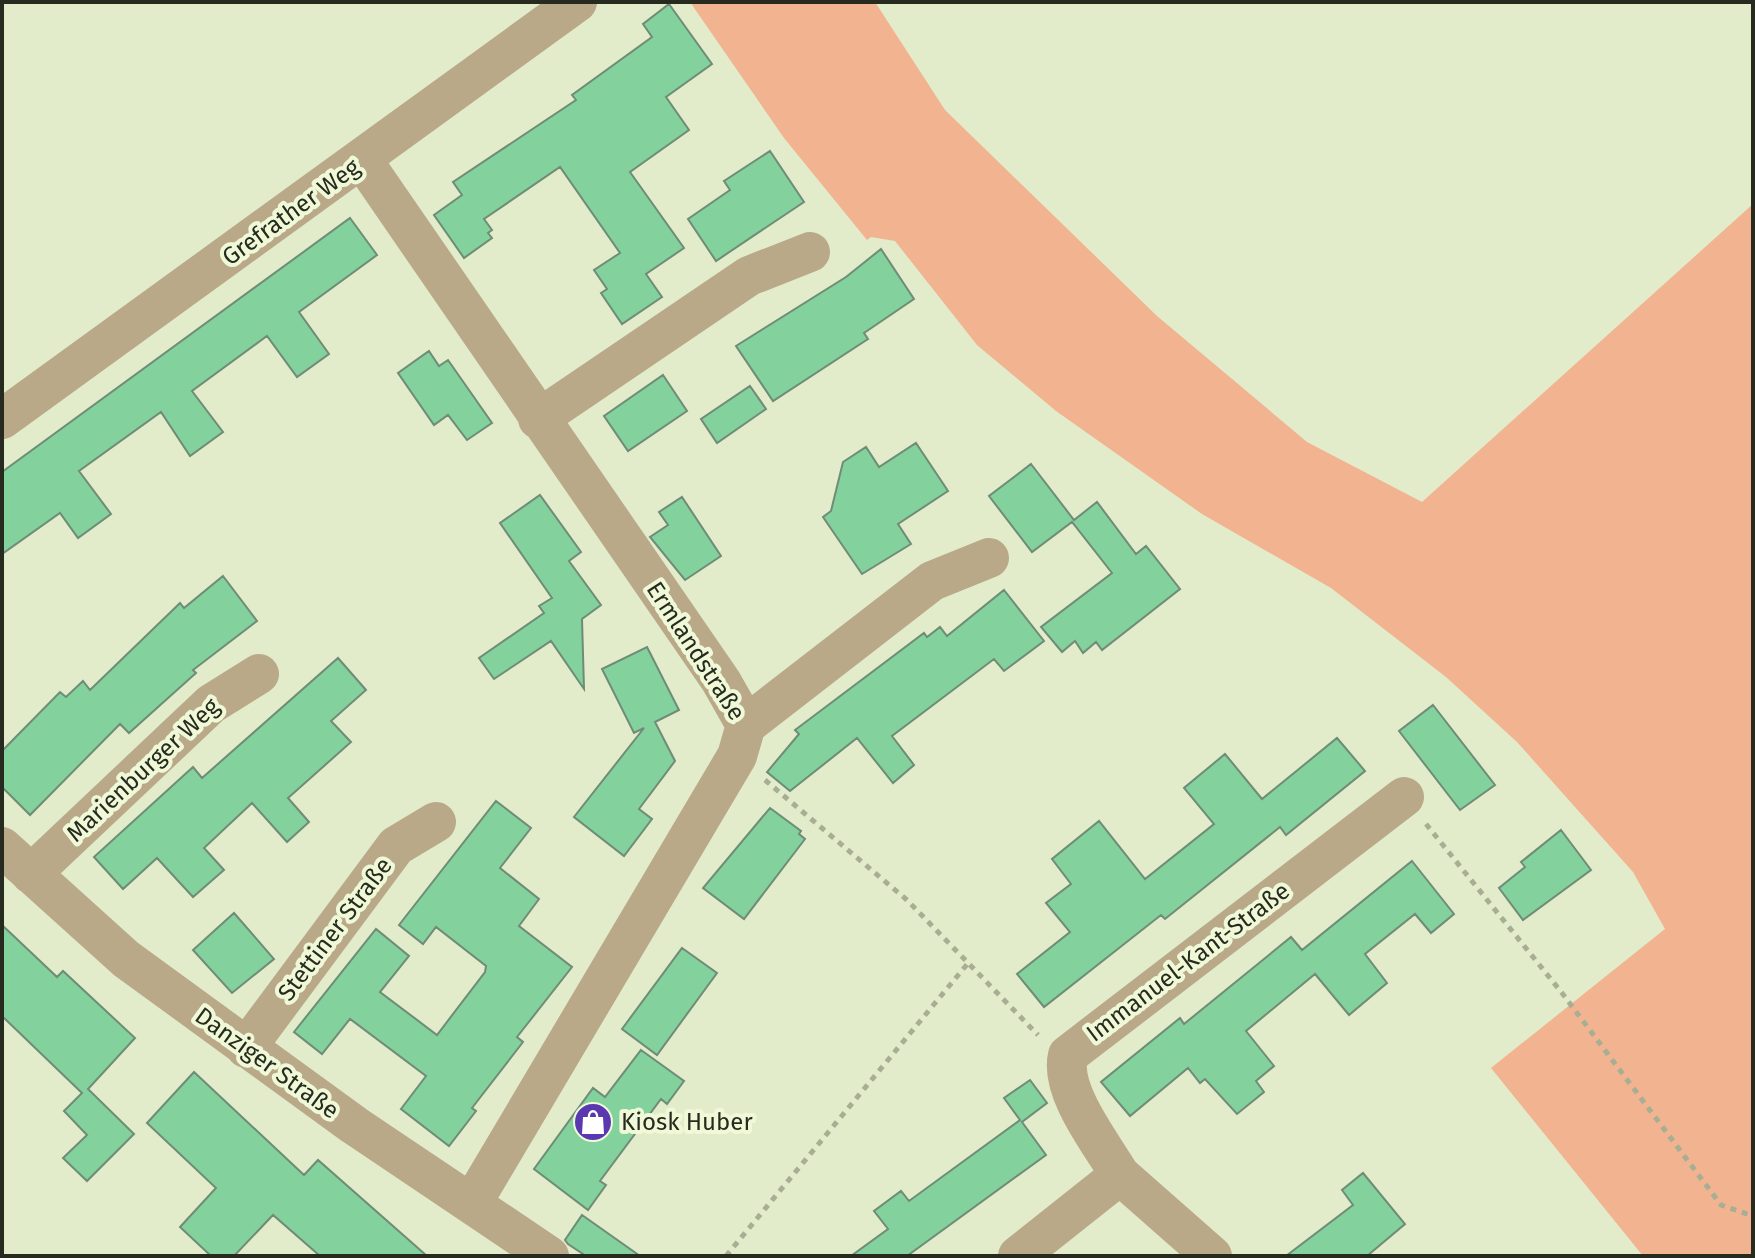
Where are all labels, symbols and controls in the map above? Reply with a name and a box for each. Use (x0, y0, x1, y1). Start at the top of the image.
street label: Grefrather Weg (217, 153, 366, 271)
street label: Ermlandstraße (641, 576, 751, 726)
street label: Marienburger Weg (61, 692, 225, 848)
street label: Stettiner Straße (272, 852, 398, 1006)
street label: Immanuel-Kant-Straße (1081, 877, 1295, 1047)
street label: Danziger Straße (190, 1001, 344, 1125)
shop icon: Kiosk Huber (572, 1101, 614, 1143)
place label: Kiosk Huber (621, 1108, 753, 1136)

